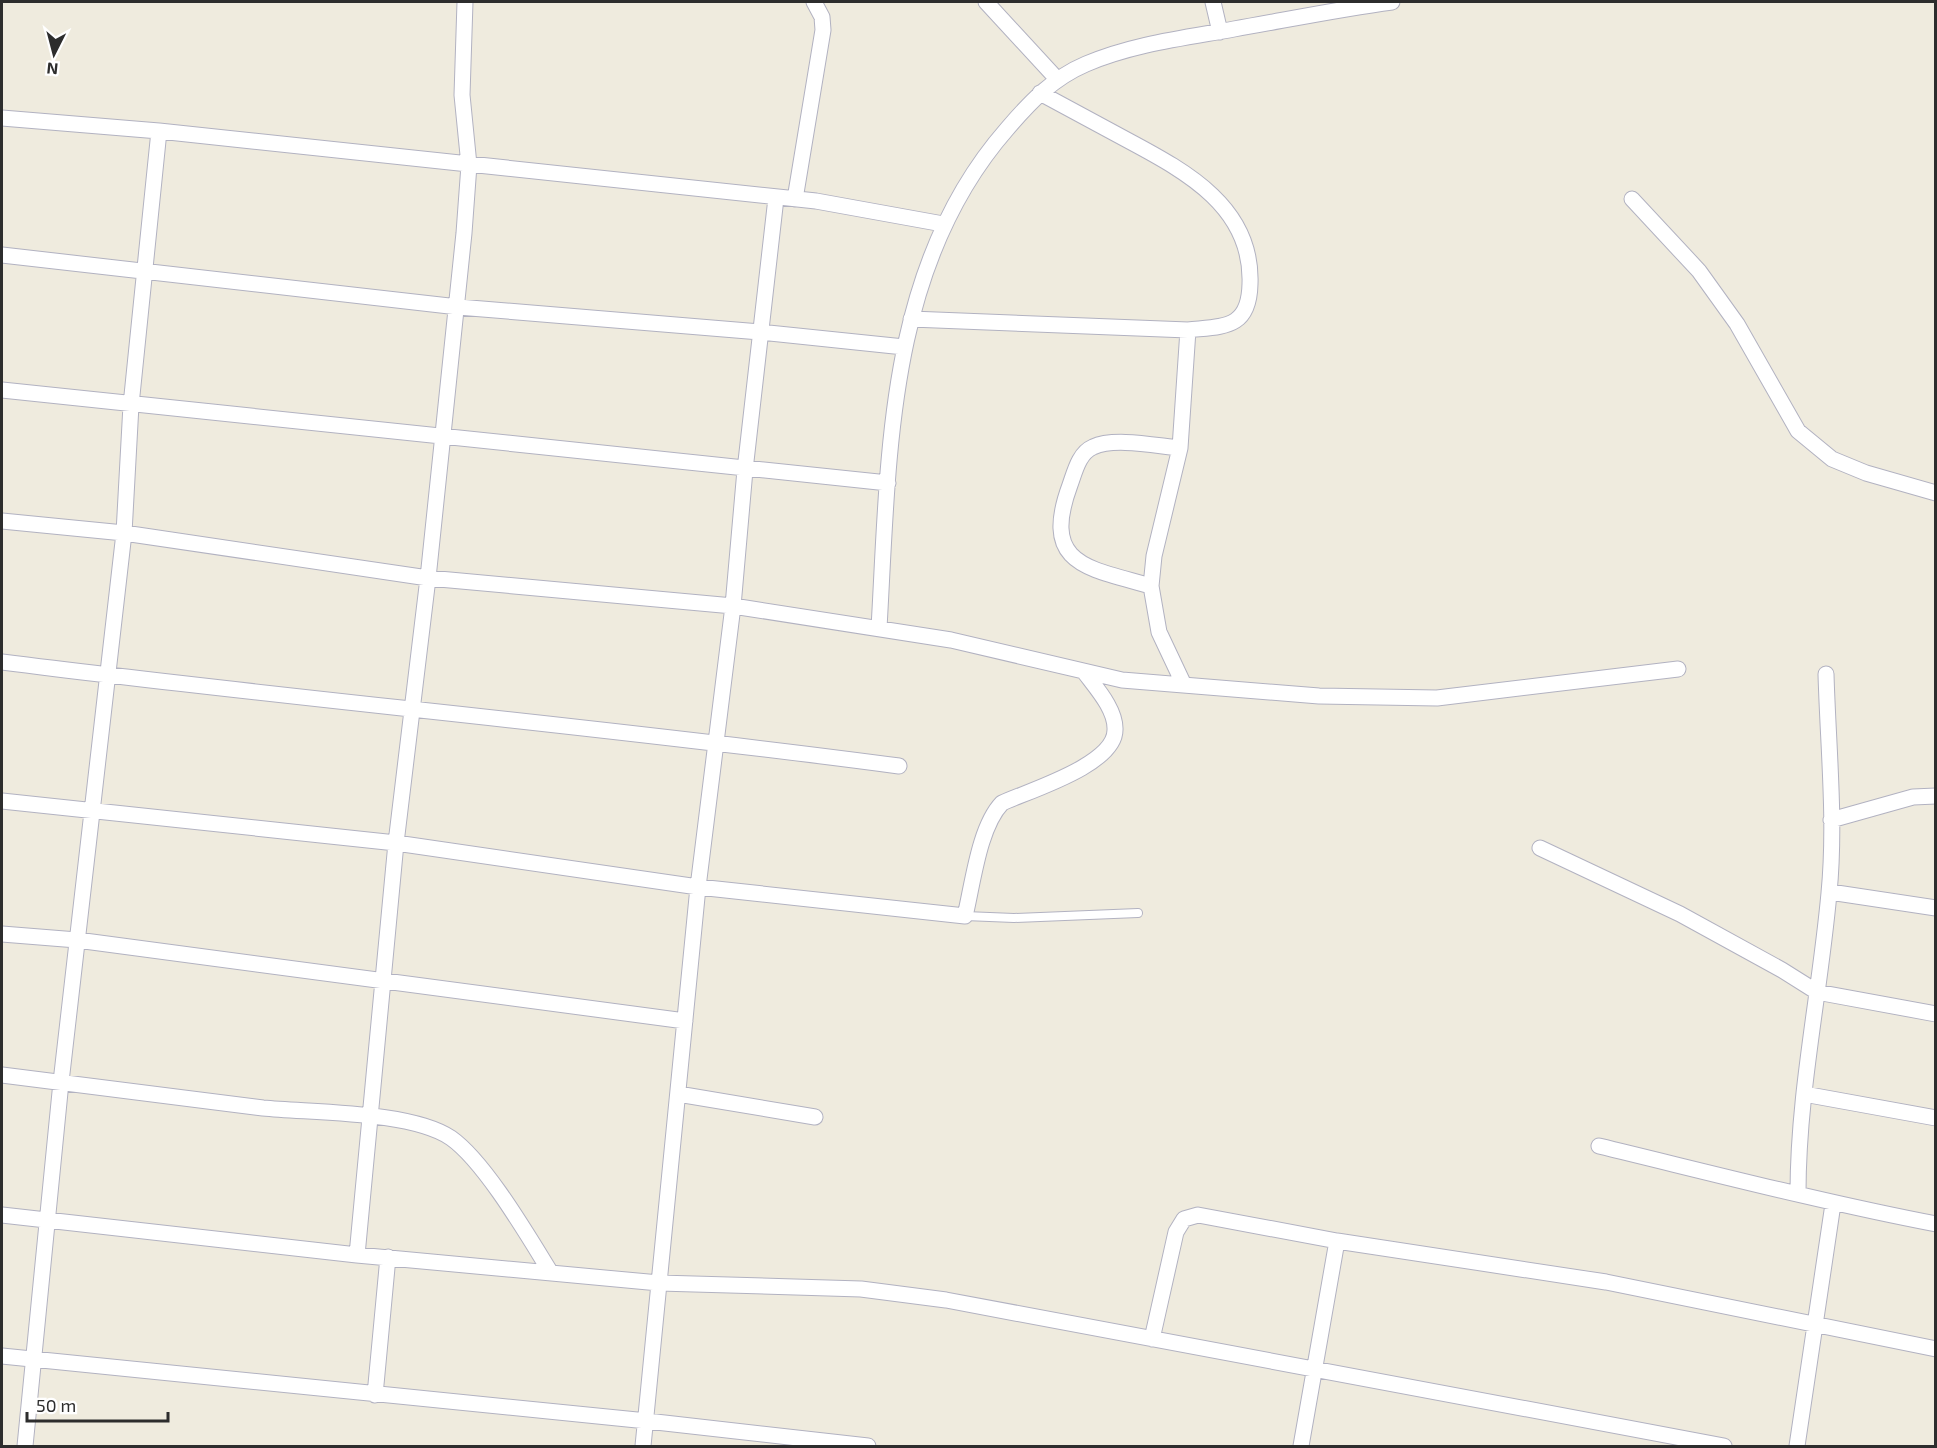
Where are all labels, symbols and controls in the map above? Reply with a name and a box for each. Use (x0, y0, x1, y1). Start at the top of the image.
north arrow (24, 24, 84, 84)
text: N (46, 59, 59, 79)
scale bar (27, 1385, 168, 1423)
text: 50 m (36, 1394, 76, 1416)

